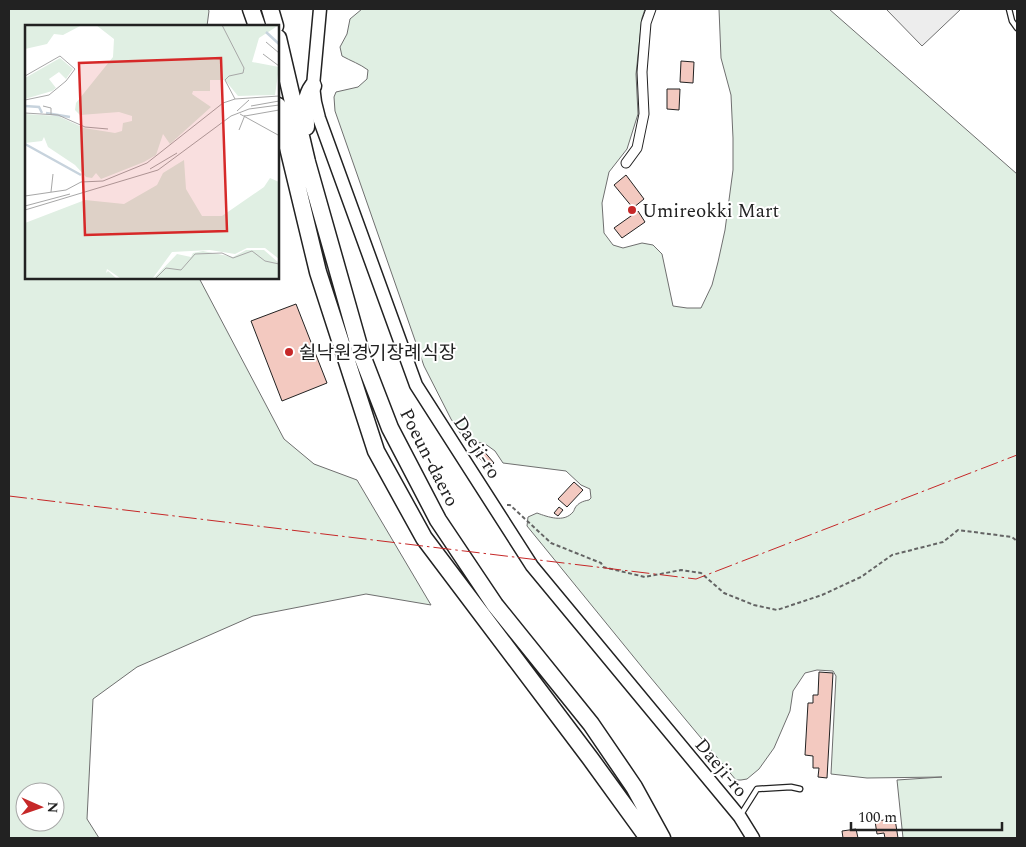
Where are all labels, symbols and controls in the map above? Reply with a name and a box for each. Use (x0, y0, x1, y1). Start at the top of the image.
inset map (25, 25, 279, 279)
place label: Umireokki Mart (642, 197, 780, 226)
marker: Umireokki Mart (626, 204, 638, 216)
place label: 쉴낙원경기장례식장 (299, 339, 456, 368)
marker: 쉴낙원경기장례식장 (283, 346, 295, 358)
street label: Poeun-daero (391, 403, 466, 512)
street label: Daeji-ro (446, 411, 508, 485)
street label: Daeji-ro (687, 732, 754, 804)
north arrow (15, 782, 65, 832)
scale bar (851, 800, 1002, 832)
text: N (42, 801, 63, 814)
text: 100 m (858, 806, 897, 829)

